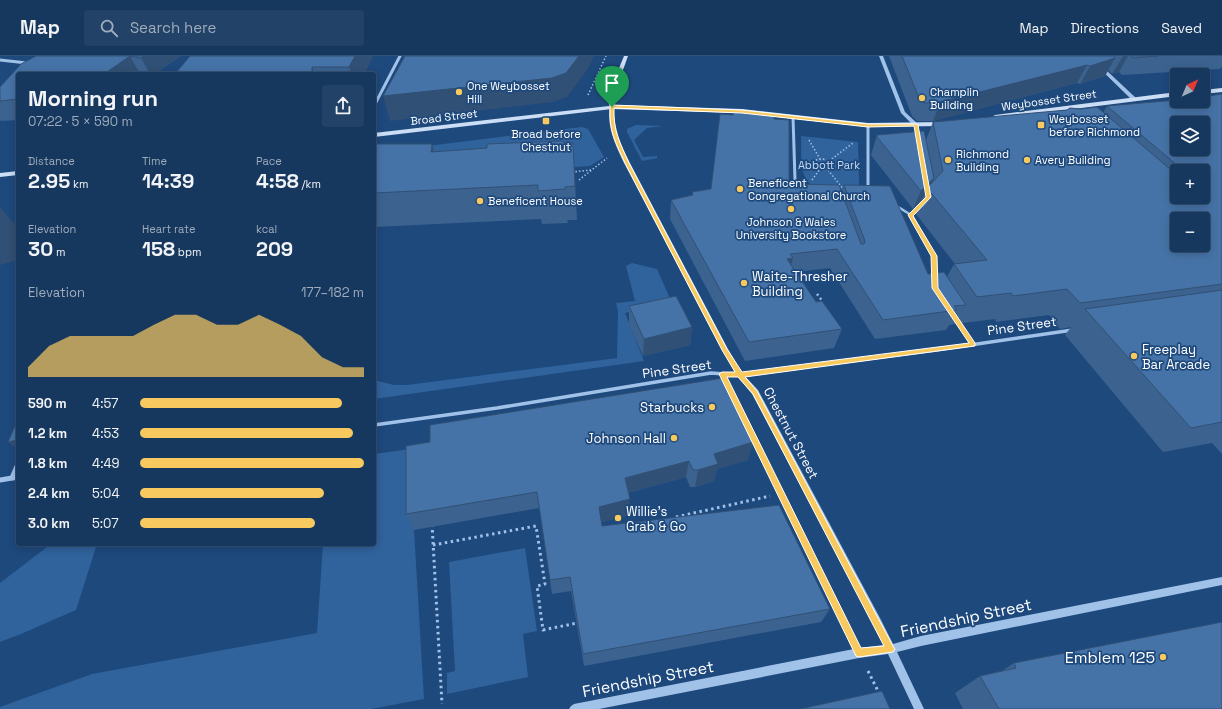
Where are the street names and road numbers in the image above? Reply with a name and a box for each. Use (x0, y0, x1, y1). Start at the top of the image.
street label: Weybosset Street (1000, 86, 1098, 114)
street label: Broad Street (410, 106, 478, 128)
street label: Pine Street (986, 313, 1058, 339)
street label: Pine Street (641, 356, 713, 382)
street label: Chestnut Street (760, 384, 822, 482)
street label: Friendship Street (898, 594, 1034, 642)
street label: Friendship Street (580, 656, 716, 702)

